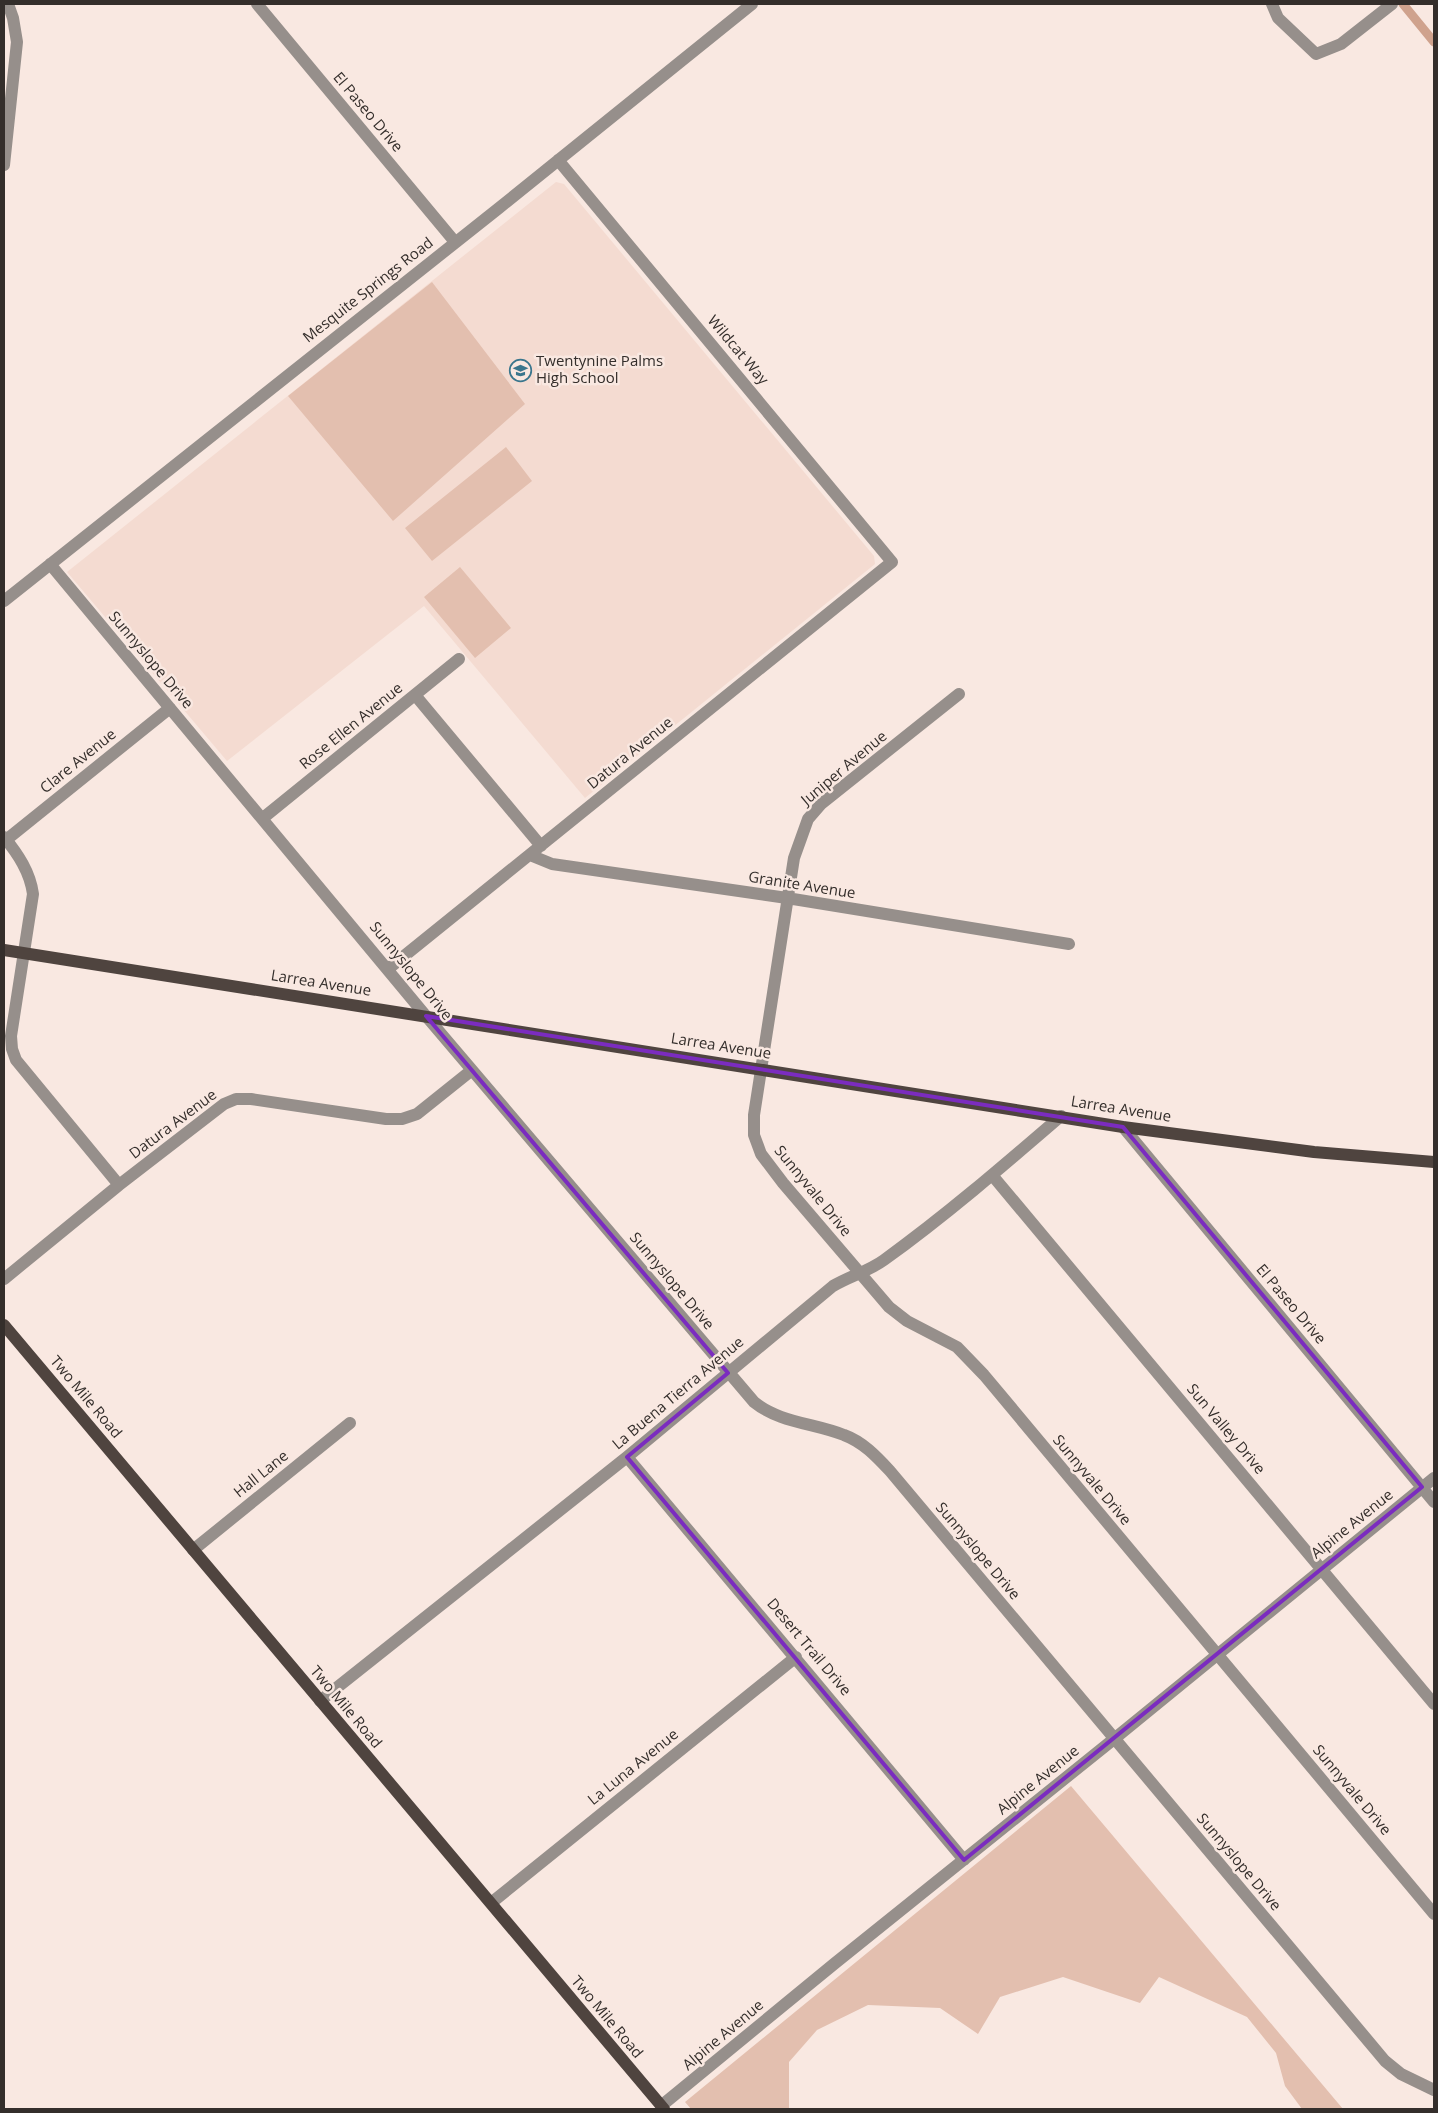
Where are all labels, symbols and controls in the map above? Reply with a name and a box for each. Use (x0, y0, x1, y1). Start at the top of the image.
street label: El Paseo Drive (329, 67, 408, 156)
street label: Mesquite Springs Road (298, 232, 437, 346)
street label: Wildcat Way (704, 310, 774, 389)
place label: Twentynine Palms High School (536, 350, 663, 387)
school or university icon: Twentynine Palms High School (508, 358, 532, 382)
street label: Sunnyslope Drive (105, 606, 198, 712)
street label: Rose Ellen Avenue (295, 677, 406, 773)
street label: Datura Avenue (583, 712, 676, 793)
street label: Clare Avenue (35, 723, 120, 797)
street label: Juniper Avenue (795, 725, 890, 810)
street label: Granite Avenue (747, 866, 857, 902)
street label: Sunnyslope Drive (366, 917, 458, 1024)
street label: Larrea Avenue (270, 964, 373, 1000)
street label: Larrea Avenue (670, 1027, 773, 1063)
street label: Datura Avenue (125, 1084, 220, 1163)
street label: Larrea Avenue (1070, 1090, 1173, 1126)
street label: Sunnyvale Drive (771, 1141, 857, 1240)
street label: Sunnyslope Drive (626, 1227, 719, 1333)
street label: El Paseo Drive (1252, 1259, 1331, 1348)
street label: La Buena Tierra Avenue (607, 1331, 747, 1453)
street label: Two Mile Road (46, 1351, 127, 1442)
street label: Sun Valley Drive (1183, 1379, 1270, 1478)
street label: Sunnyvale Drive (1049, 1430, 1136, 1529)
street label: Hall Lane (229, 1445, 292, 1501)
street label: Alpine Avenue (1306, 1484, 1397, 1562)
street label: Sunnyslope Drive (932, 1497, 1025, 1603)
street label: Desert Trail Drive (763, 1594, 856, 1699)
street label: Two Mile Road (306, 1661, 387, 1752)
street label: La Luna Avenue (583, 1724, 682, 1809)
street label: Alpine Avenue (992, 1740, 1083, 1818)
street label: Sunnyvale Drive (1309, 1740, 1396, 1839)
street label: Sunnyslope Drive (1193, 1808, 1286, 1914)
street label: Two Mile Road (567, 1971, 648, 2062)
street label: Alpine Avenue (678, 1994, 767, 2074)

